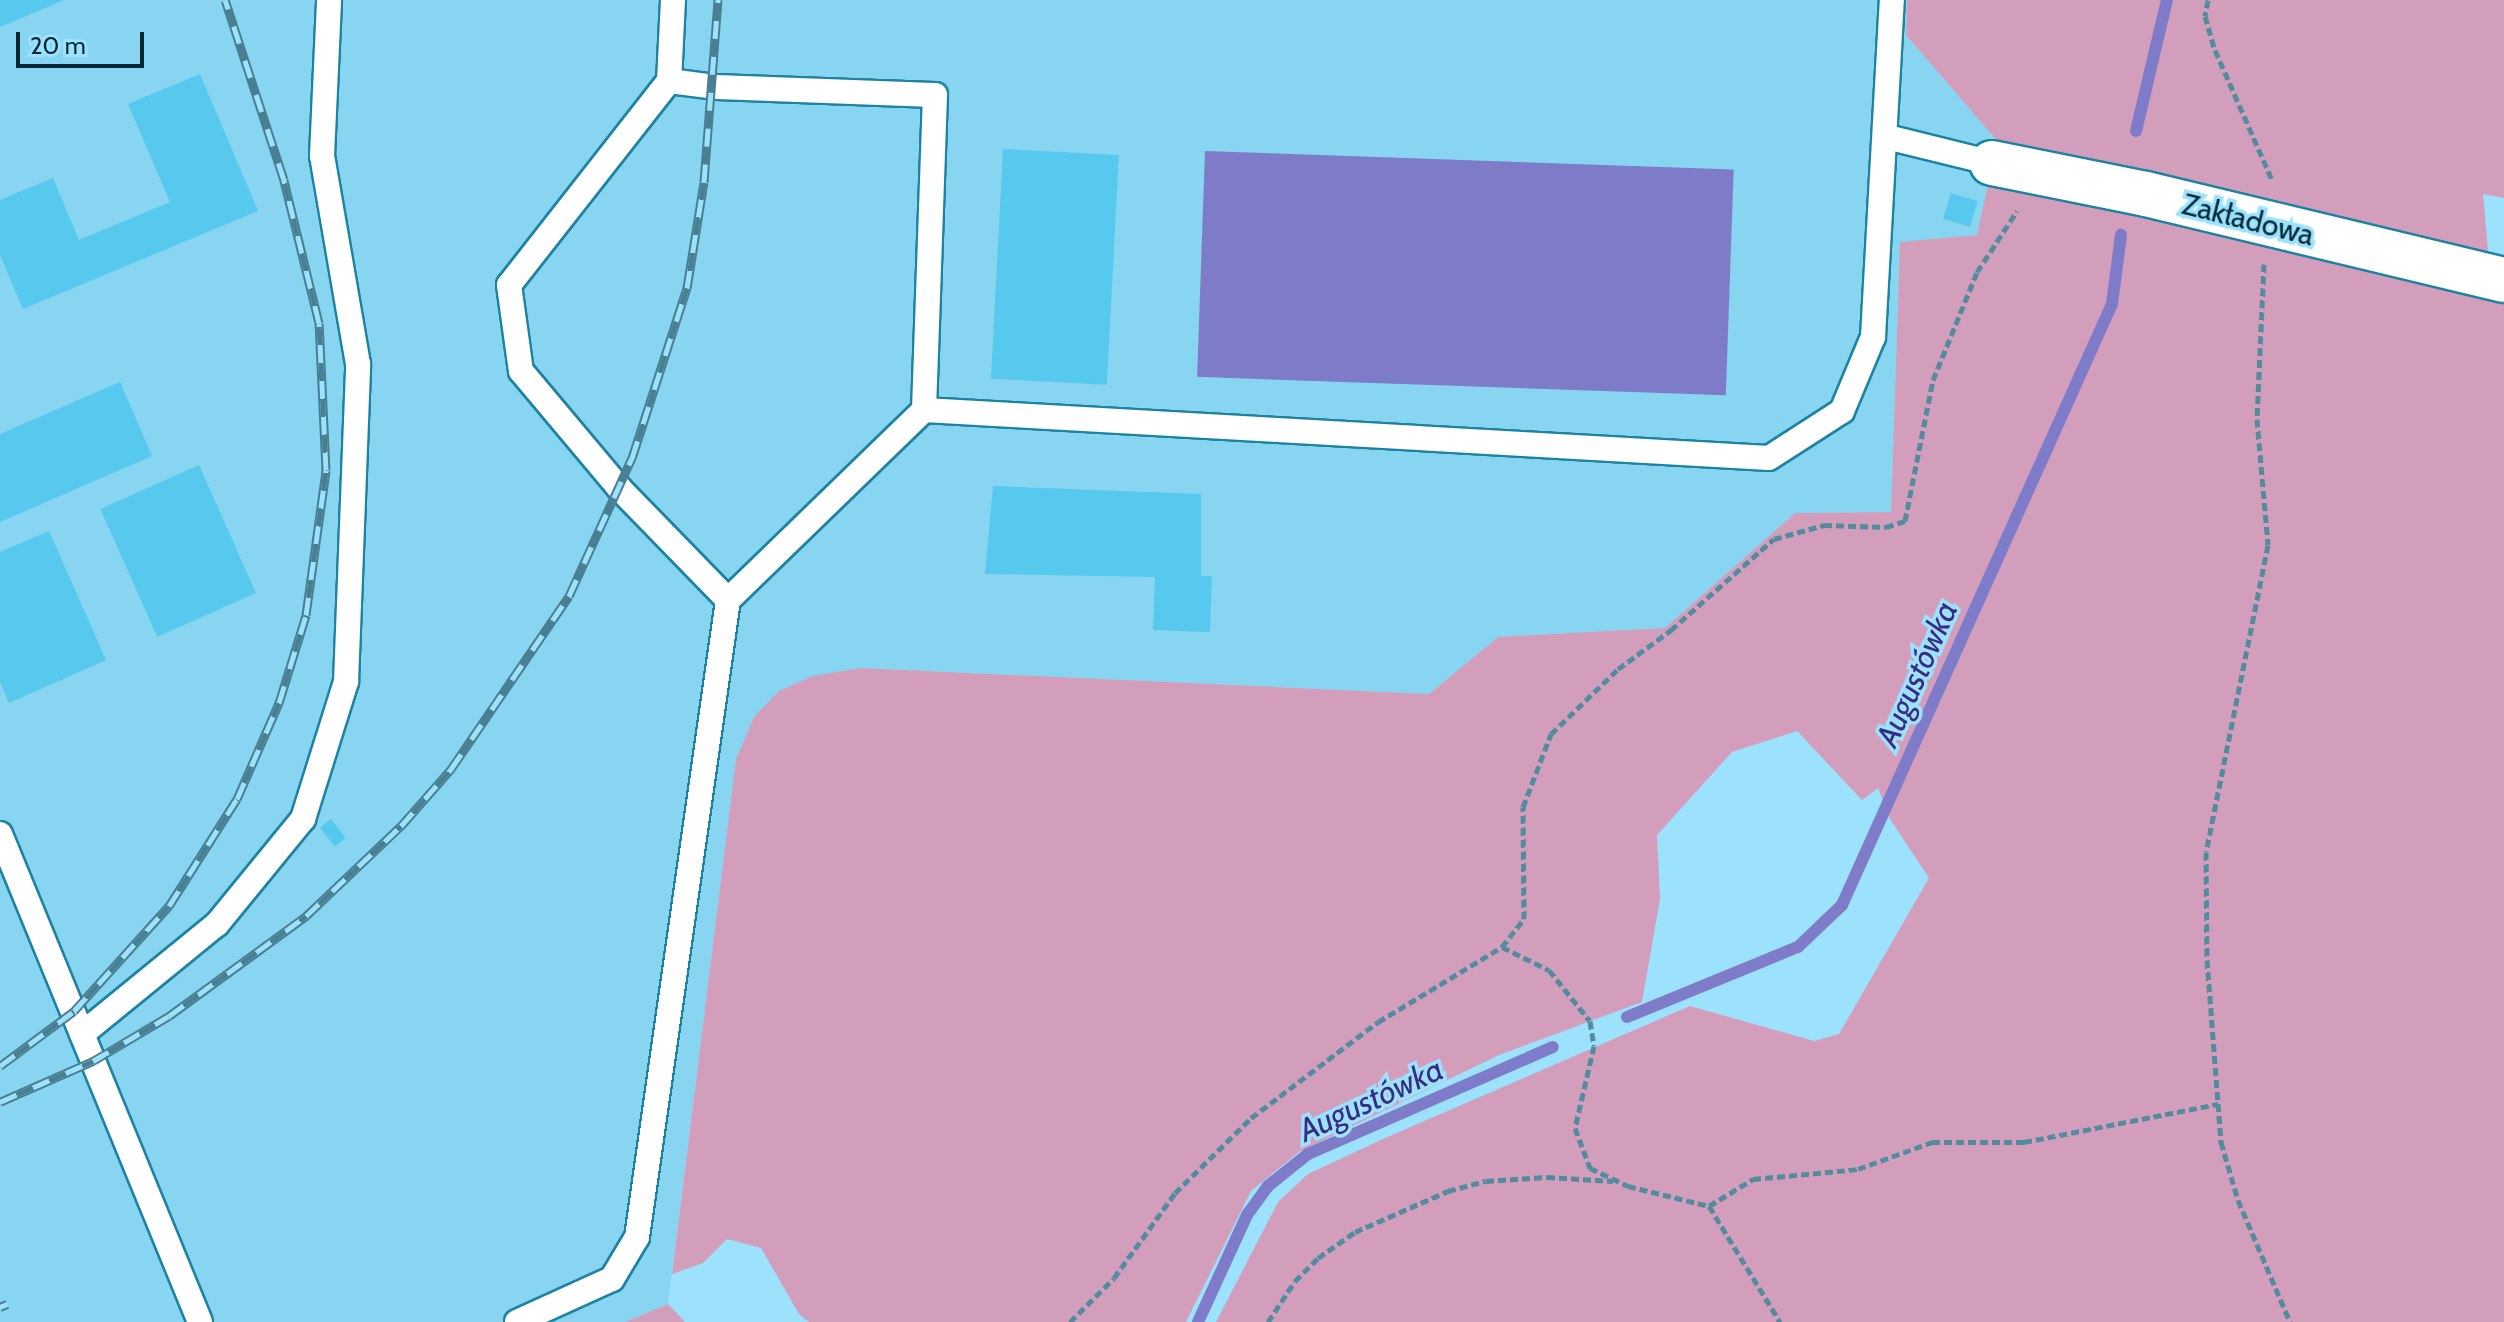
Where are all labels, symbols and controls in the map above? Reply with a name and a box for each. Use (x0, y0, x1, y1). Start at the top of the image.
scale bar (20, 16, 148, 66)
text: 20 m (30, 31, 86, 60)
street label: Zakładowa (2178, 186, 2318, 254)
water label: Augustówka (1868, 596, 1966, 752)
water label: Augustówka (1293, 1050, 1449, 1150)

